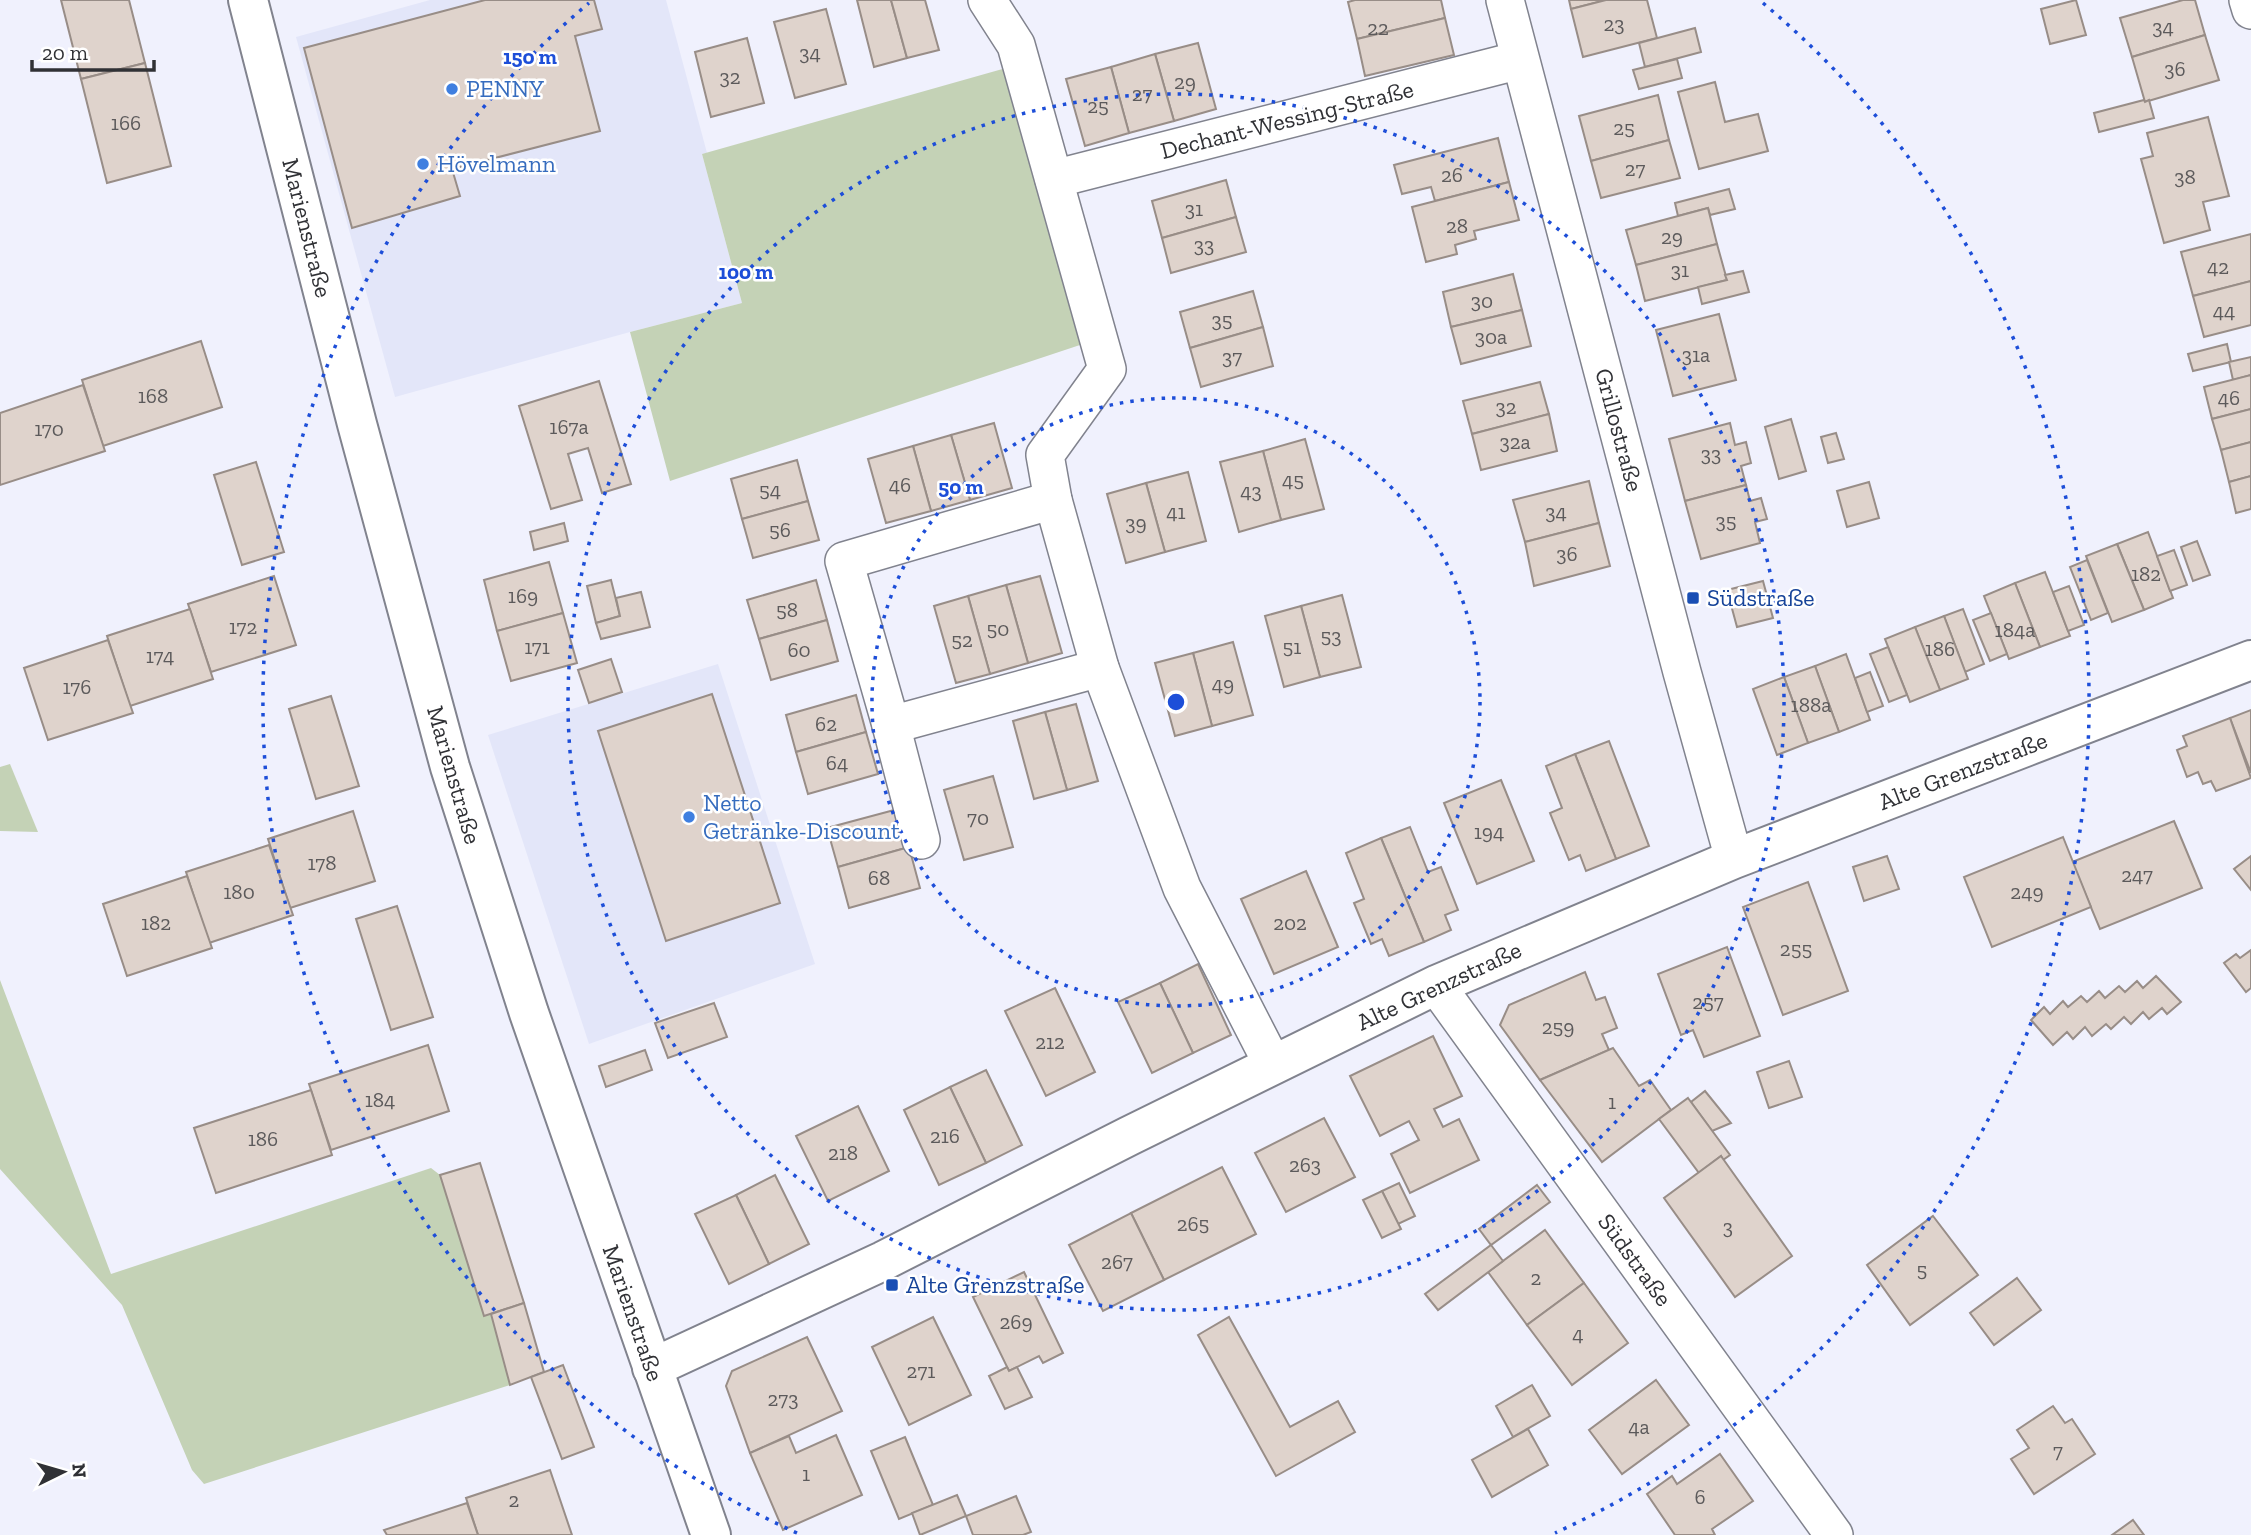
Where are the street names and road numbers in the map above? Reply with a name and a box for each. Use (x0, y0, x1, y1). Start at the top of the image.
street label: Dechant-Wessing-Straße (1157, 74, 1416, 165)
street label: Marienstraße (276, 155, 339, 300)
street label: Grillostraße (1589, 365, 1650, 495)
street label: Marienstraße (421, 702, 488, 847)
street label: Alte Grenzstraße (1874, 725, 2051, 816)
street label: Alte Grenzstraße (1352, 935, 1526, 1036)
street label: Südstraße (1592, 1208, 1679, 1312)
street label: Marienstraße (597, 1241, 670, 1385)

